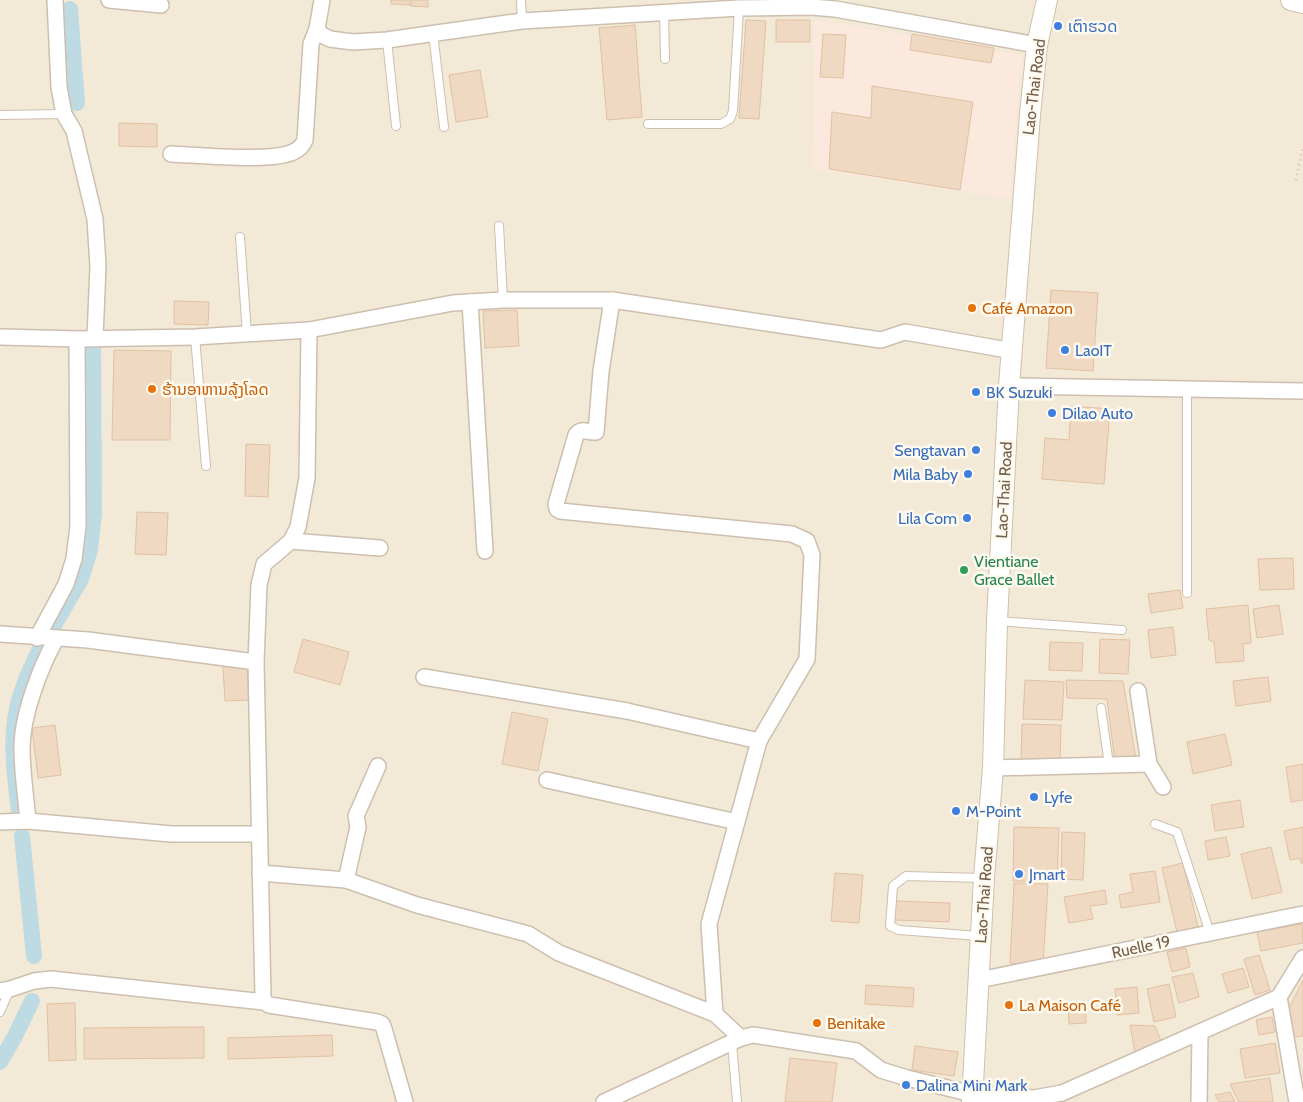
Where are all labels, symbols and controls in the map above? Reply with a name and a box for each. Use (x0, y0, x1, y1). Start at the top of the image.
place label: ເຕົາຮວດ (1068, 17, 1117, 36)
marker: ເຕົາຮວດ (1052, 20, 1064, 32)
street label: Lao-Thai Road (1019, 38, 1049, 136)
place label: Café Amazon (982, 299, 1073, 318)
marker: Café Amazon (966, 302, 978, 314)
place label: LaoIT (1075, 341, 1112, 360)
marker: LaoIT (1059, 344, 1071, 356)
place label: ຮ້ານອາຫານລຸ້ງໂລດ (162, 380, 269, 400)
marker: ຮ້ານອາຫານລຸ້ງໂລດ (146, 383, 158, 395)
place label: BK Suzuki (986, 383, 1052, 402)
marker: BK Suzuki (970, 386, 982, 398)
place label: Dilao Auto (1062, 404, 1133, 423)
marker: Dilao Auto (1046, 407, 1058, 419)
place label: Sengtavan (894, 441, 966, 460)
street label: Lao-Thai Road (992, 441, 1016, 539)
marker: Sengtavan (970, 444, 982, 456)
place label: Mila Baby (893, 465, 958, 484)
marker: Mila Baby (962, 468, 974, 480)
place label: Lila Com (898, 509, 957, 528)
marker: Lila Com (961, 512, 973, 524)
place label: Vientiane Grace Ballet (974, 552, 1055, 589)
marker: Vientiane Grace Ballet (958, 564, 970, 576)
place label: Lyfe (1044, 788, 1072, 807)
marker: Lyfe (1028, 791, 1040, 803)
place label: M-Point (966, 802, 1022, 821)
marker: M-Point (950, 805, 962, 817)
street label: Lao-Thai Road (971, 846, 997, 944)
place label: Jmart (1028, 865, 1066, 884)
marker: Jmart (1013, 868, 1025, 880)
street label: Ruelle 19 (1110, 932, 1172, 962)
place label: La Maison Café (1019, 996, 1121, 1015)
marker: La Maison Café (1003, 999, 1015, 1011)
place label: Benitake (827, 1014, 885, 1033)
marker: Benitake (811, 1017, 823, 1029)
place label: Dalina Mini Mark (916, 1076, 1028, 1095)
marker: Dalina Mini Mark (900, 1079, 912, 1091)

